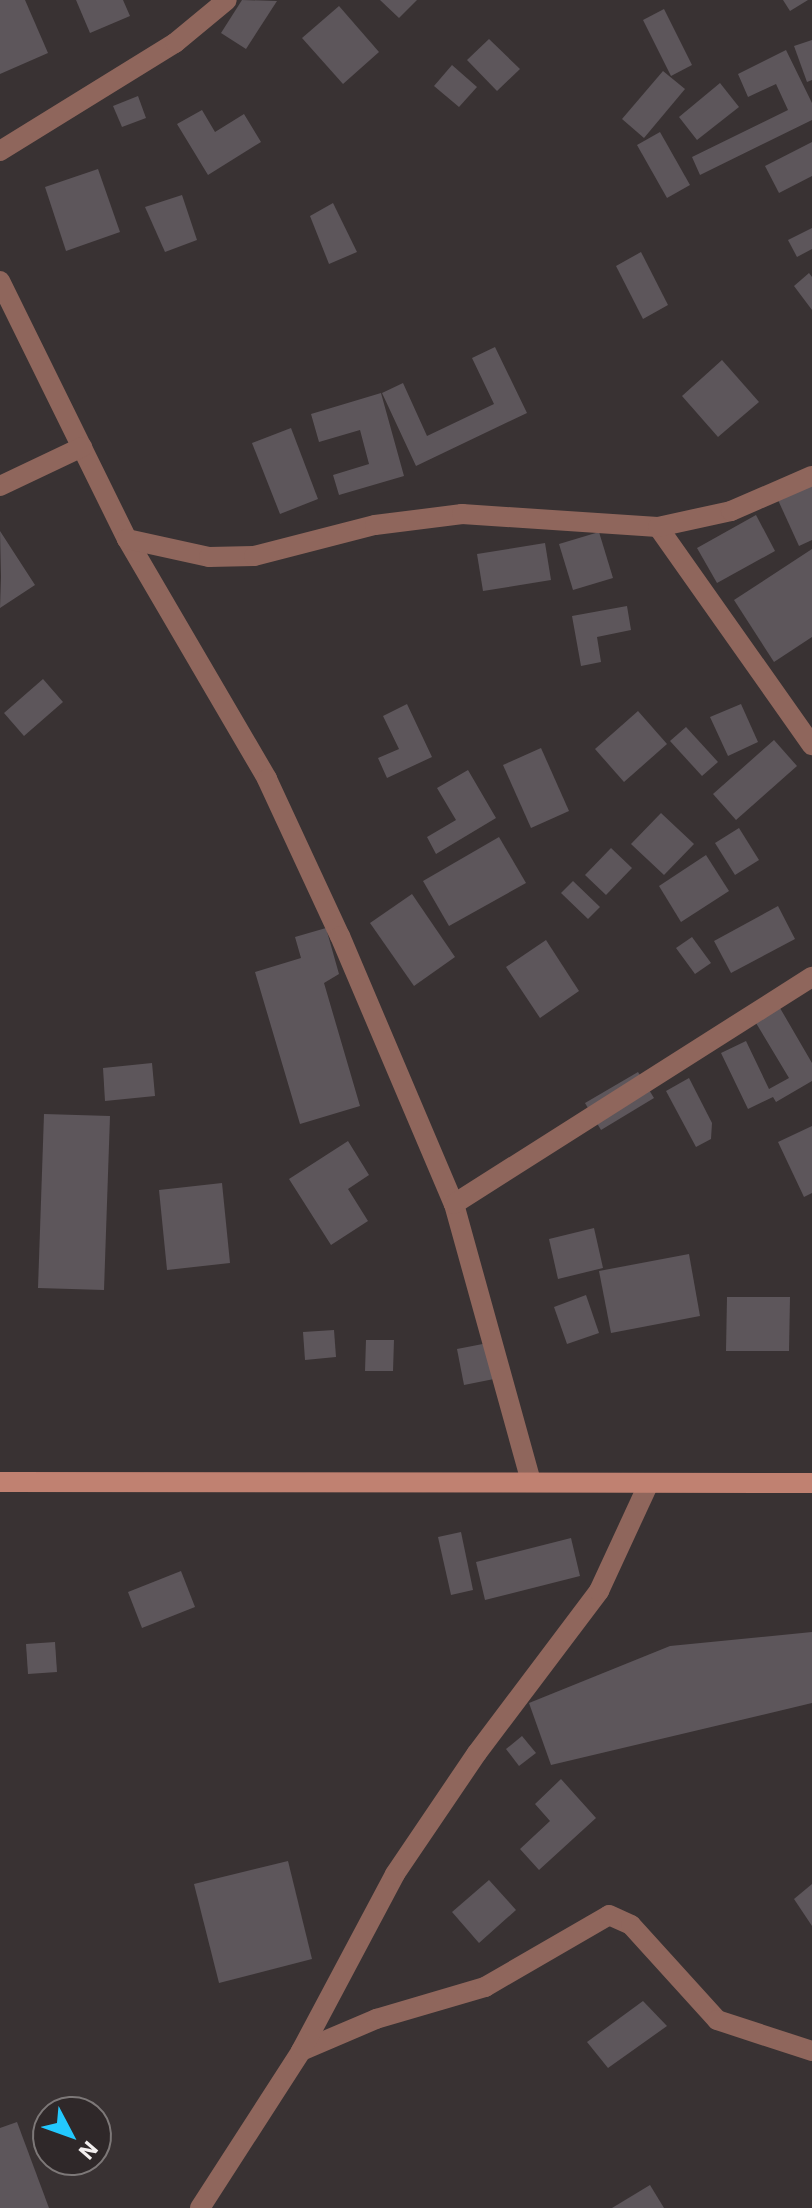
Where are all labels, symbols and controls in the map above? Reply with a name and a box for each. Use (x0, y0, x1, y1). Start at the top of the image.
north arrow (32, 2096, 112, 2176)
text: N (73, 2135, 105, 2166)

